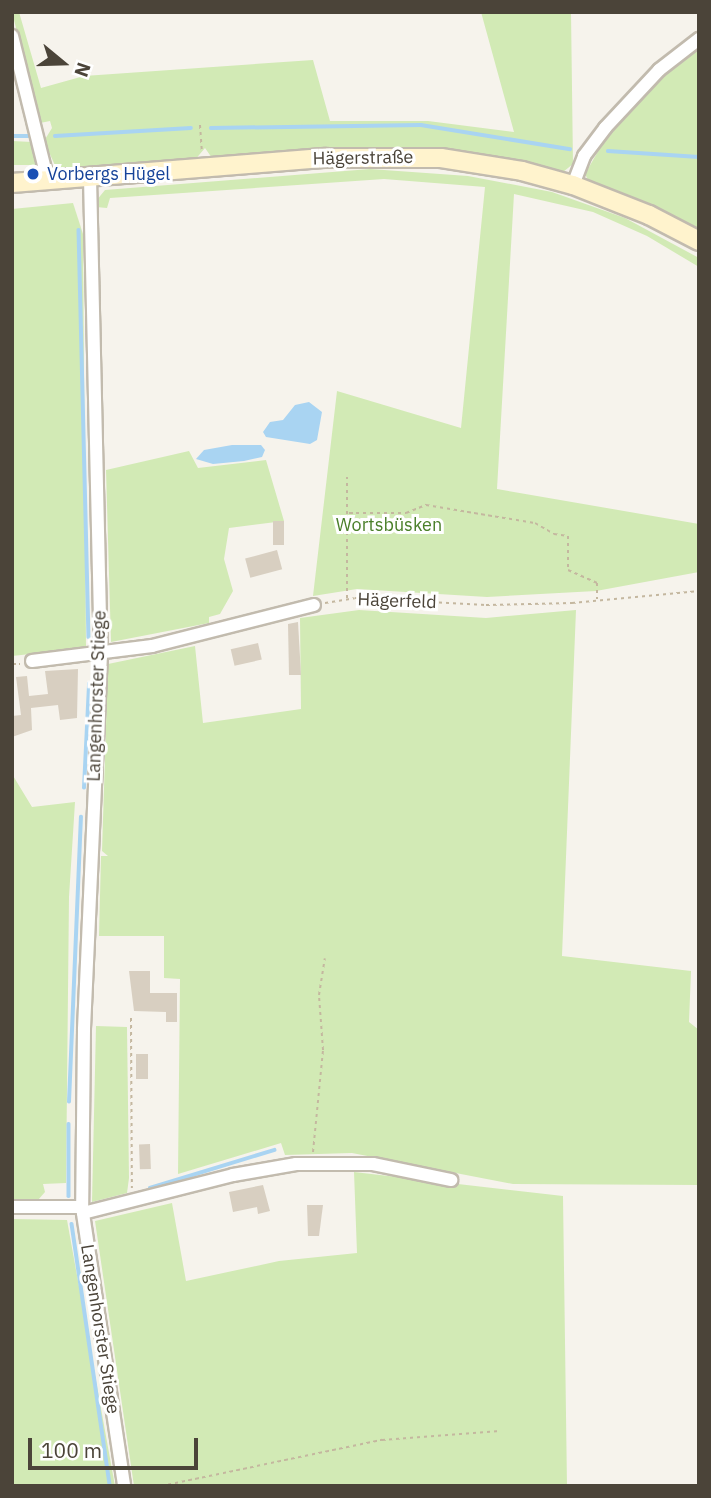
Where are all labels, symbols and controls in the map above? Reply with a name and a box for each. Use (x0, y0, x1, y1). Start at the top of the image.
north arrow (28, 28, 98, 98)
text: N (69, 59, 96, 80)
street label: Hägerstraße (312, 146, 414, 170)
place label: Vorbergs Hügel (47, 163, 170, 185)
marker: Vorbergs Hügel (25, 166, 41, 182)
park label: Wortsbüsken (336, 514, 442, 536)
street label: Hägerfeld (357, 589, 437, 613)
street label: Langenhorster Stiege (83, 610, 111, 782)
street label: Langenhorster Stiege (76, 1243, 124, 1415)
scale bar (32, 1424, 201, 1468)
text: 100 m (41, 1436, 102, 1464)

